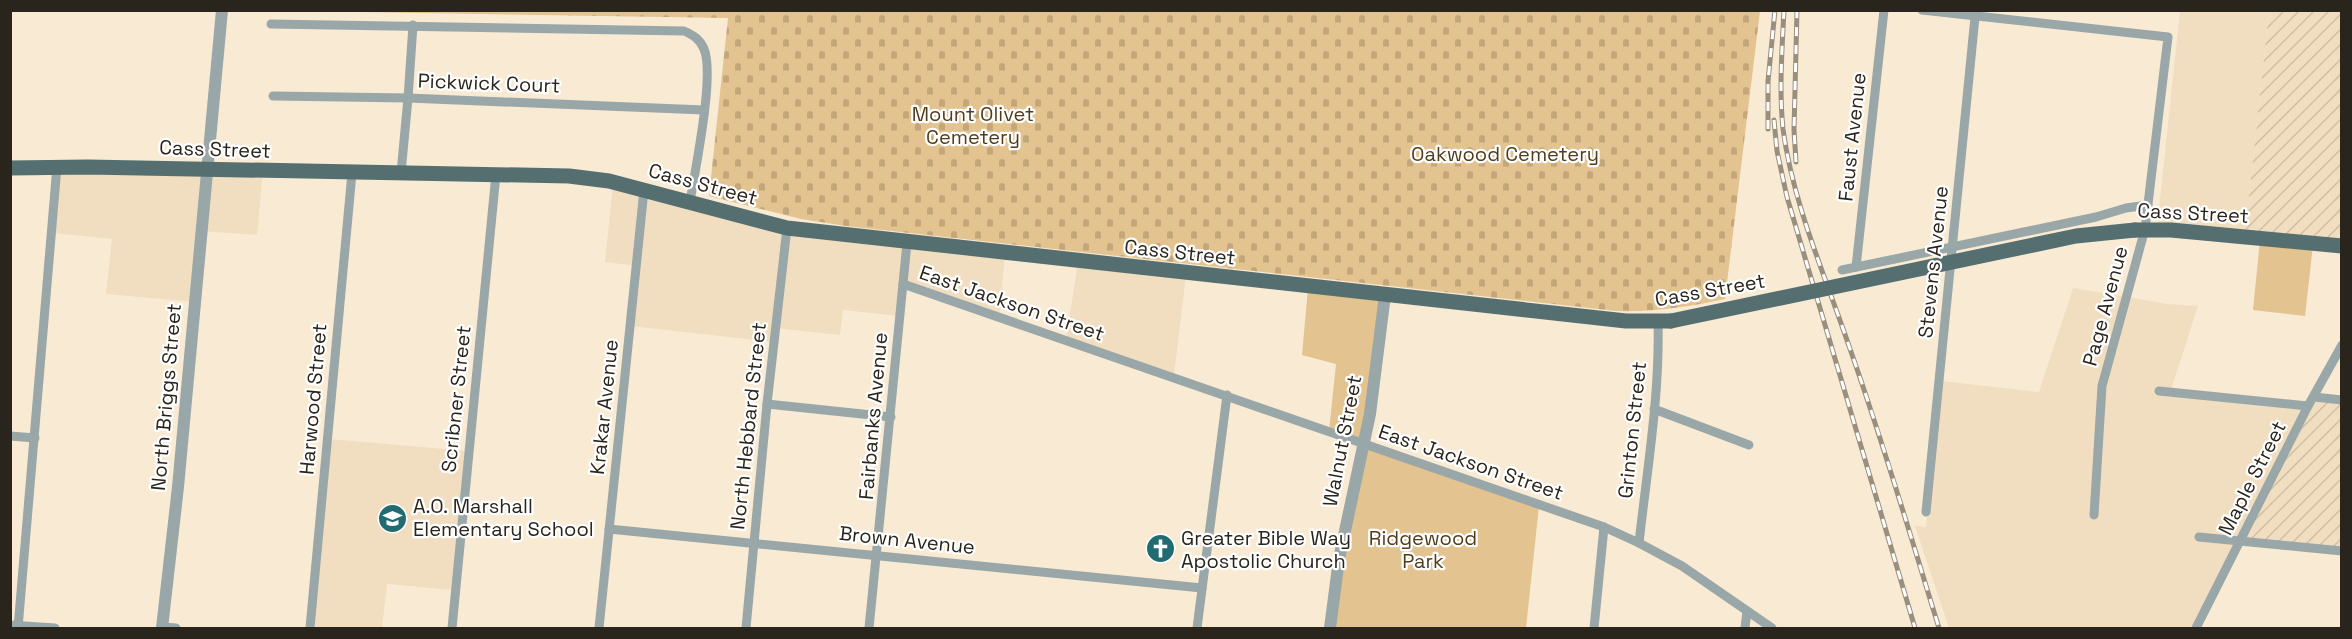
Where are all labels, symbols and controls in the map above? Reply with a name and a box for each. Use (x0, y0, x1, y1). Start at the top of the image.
street label: Pickwick Court (417, 68, 561, 98)
street label: Faust Avenue (1832, 71, 1872, 203)
park label: Mount Olivet Cemetery (912, 101, 1034, 150)
street label: Cass Street (159, 134, 271, 164)
park label: Oakwood Cemetery (1411, 141, 1599, 167)
street label: Cass Street (646, 157, 760, 211)
street label: Stevens Avenue (1912, 185, 1954, 339)
street label: Cass Street (2137, 197, 2249, 229)
street label: Cass Street (1123, 233, 1237, 271)
street label: Page Avenue (2076, 243, 2134, 369)
street label: East Jackson Street (916, 259, 1108, 347)
street label: Cass Street (1653, 268, 1767, 312)
street label: North Briggs Street (145, 302, 187, 492)
street label: North Hebbard Street (724, 321, 772, 531)
street label: Harwood Street (293, 322, 333, 476)
street label: Scribner Street (435, 324, 477, 474)
street label: Fairbanks Avenue (853, 331, 893, 501)
street label: Krakar Avenue (584, 338, 624, 476)
street label: Grinton Street (1612, 360, 1652, 500)
street label: Walnut Street (1317, 373, 1367, 509)
street label: Maple Street (2212, 417, 2292, 539)
street label: East Jackson Street (1375, 418, 1567, 506)
place label: A.O. Marshall Elementary School (413, 493, 594, 542)
school or university icon: A.O. Marshall Elementary School (376, 502, 408, 534)
street label: Brown Avenue (838, 520, 976, 560)
place label: Greater Bible Way Apostolic Church (1181, 525, 1351, 574)
park label: Ridgewood Park (1369, 525, 1477, 574)
church icon: Greater Bible Way Apostolic Church (1144, 533, 1176, 565)

